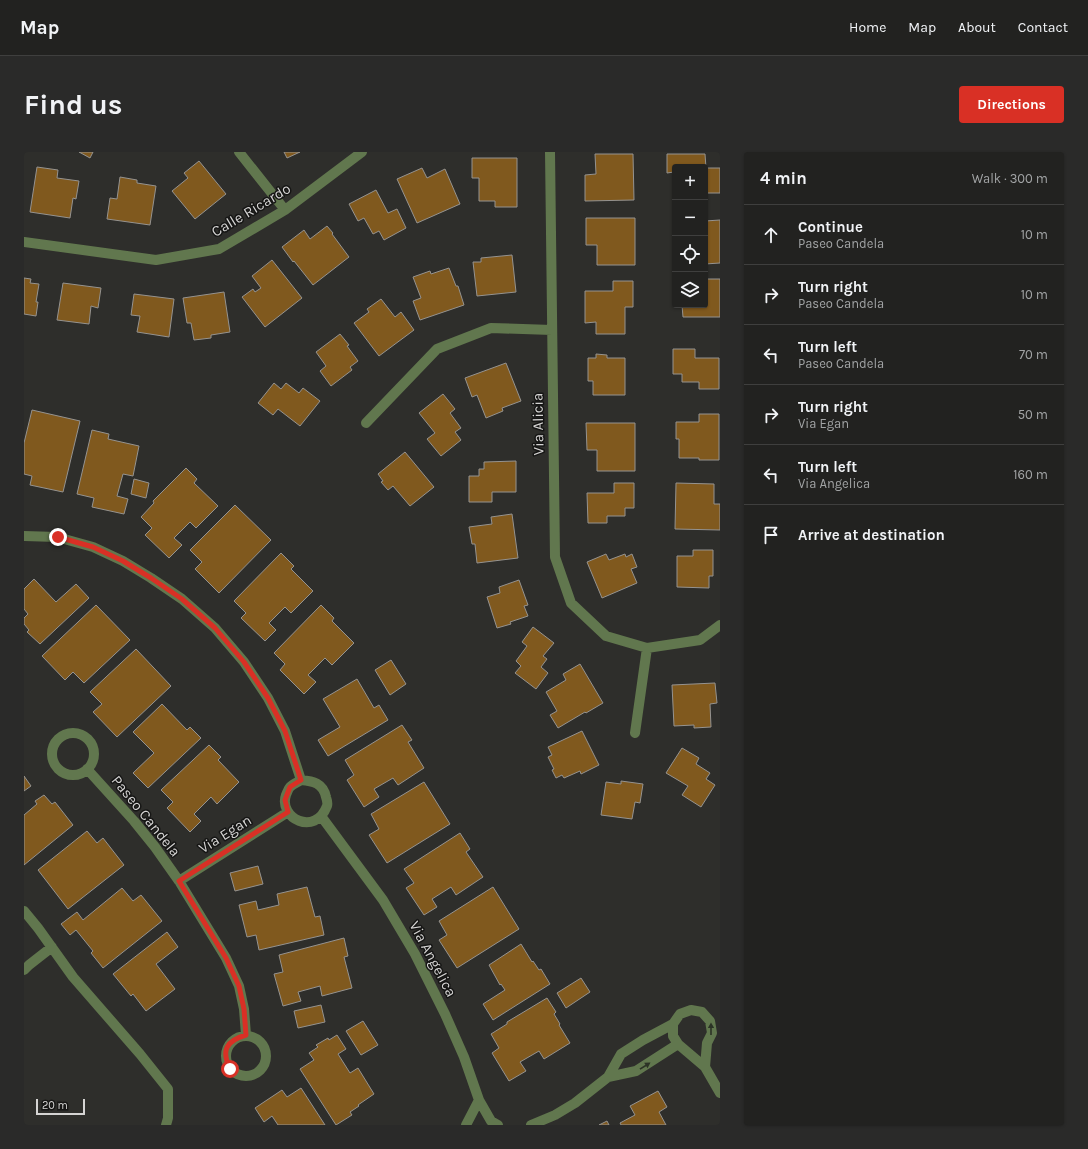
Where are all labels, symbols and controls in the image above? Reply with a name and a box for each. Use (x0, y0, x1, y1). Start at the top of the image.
text: Map (20, 17, 59, 39)
text: Home (849, 19, 886, 36)
text: Map (908, 19, 936, 36)
text: About (958, 19, 996, 36)
text: Contact (1018, 19, 1068, 36)
button: Directions (959, 86, 1064, 123)
text: Find us (24, 88, 123, 121)
map controls (672, 164, 708, 308)
button: + (672, 164, 708, 200)
text: 4 min (760, 168, 807, 188)
text: Walk · 300 m (972, 171, 1048, 186)
street label: Calle Ricardo (208, 179, 294, 241)
button: − (672, 200, 708, 236)
text: Continue (798, 218, 863, 236)
icon: ahead (760, 224, 782, 246)
text: 10 m (1021, 227, 1048, 242)
button: locate (672, 236, 708, 272)
text: Paseo Candela (798, 236, 884, 251)
button: layers (672, 272, 708, 308)
text: Turn right (798, 278, 868, 296)
icon: right (760, 284, 782, 306)
text: 10 m (1021, 287, 1048, 302)
text: Paseo Candela (798, 296, 884, 311)
text: Turn left (798, 338, 857, 356)
icon: left (760, 344, 782, 366)
text: 70 m (1019, 347, 1048, 362)
text: Paseo Candela (798, 356, 884, 371)
street label: Via Alicia (528, 393, 548, 455)
text: Turn right (798, 398, 868, 416)
icon: right (760, 404, 782, 426)
text: 50 m (1018, 407, 1048, 422)
text: Via Egan (798, 416, 849, 431)
text: Turn left (798, 458, 857, 476)
icon: left (760, 464, 782, 486)
text: 160 m (1013, 467, 1048, 482)
text: Via Angelica (798, 476, 870, 491)
icon: arrive (760, 524, 782, 546)
text: Arrive at destination (798, 526, 945, 544)
route end (49, 528, 67, 546)
street label: Paseo Candela (108, 772, 184, 860)
street label: Via Egan (195, 811, 255, 857)
street label: Via Angelica (406, 918, 460, 1000)
one-way arrow (708, 1023, 714, 1036)
route start (221, 1060, 239, 1078)
one-way arrow (639, 1062, 651, 1069)
scale bar (36, 1097, 85, 1116)
text: 20 m (42, 1099, 68, 1112)

